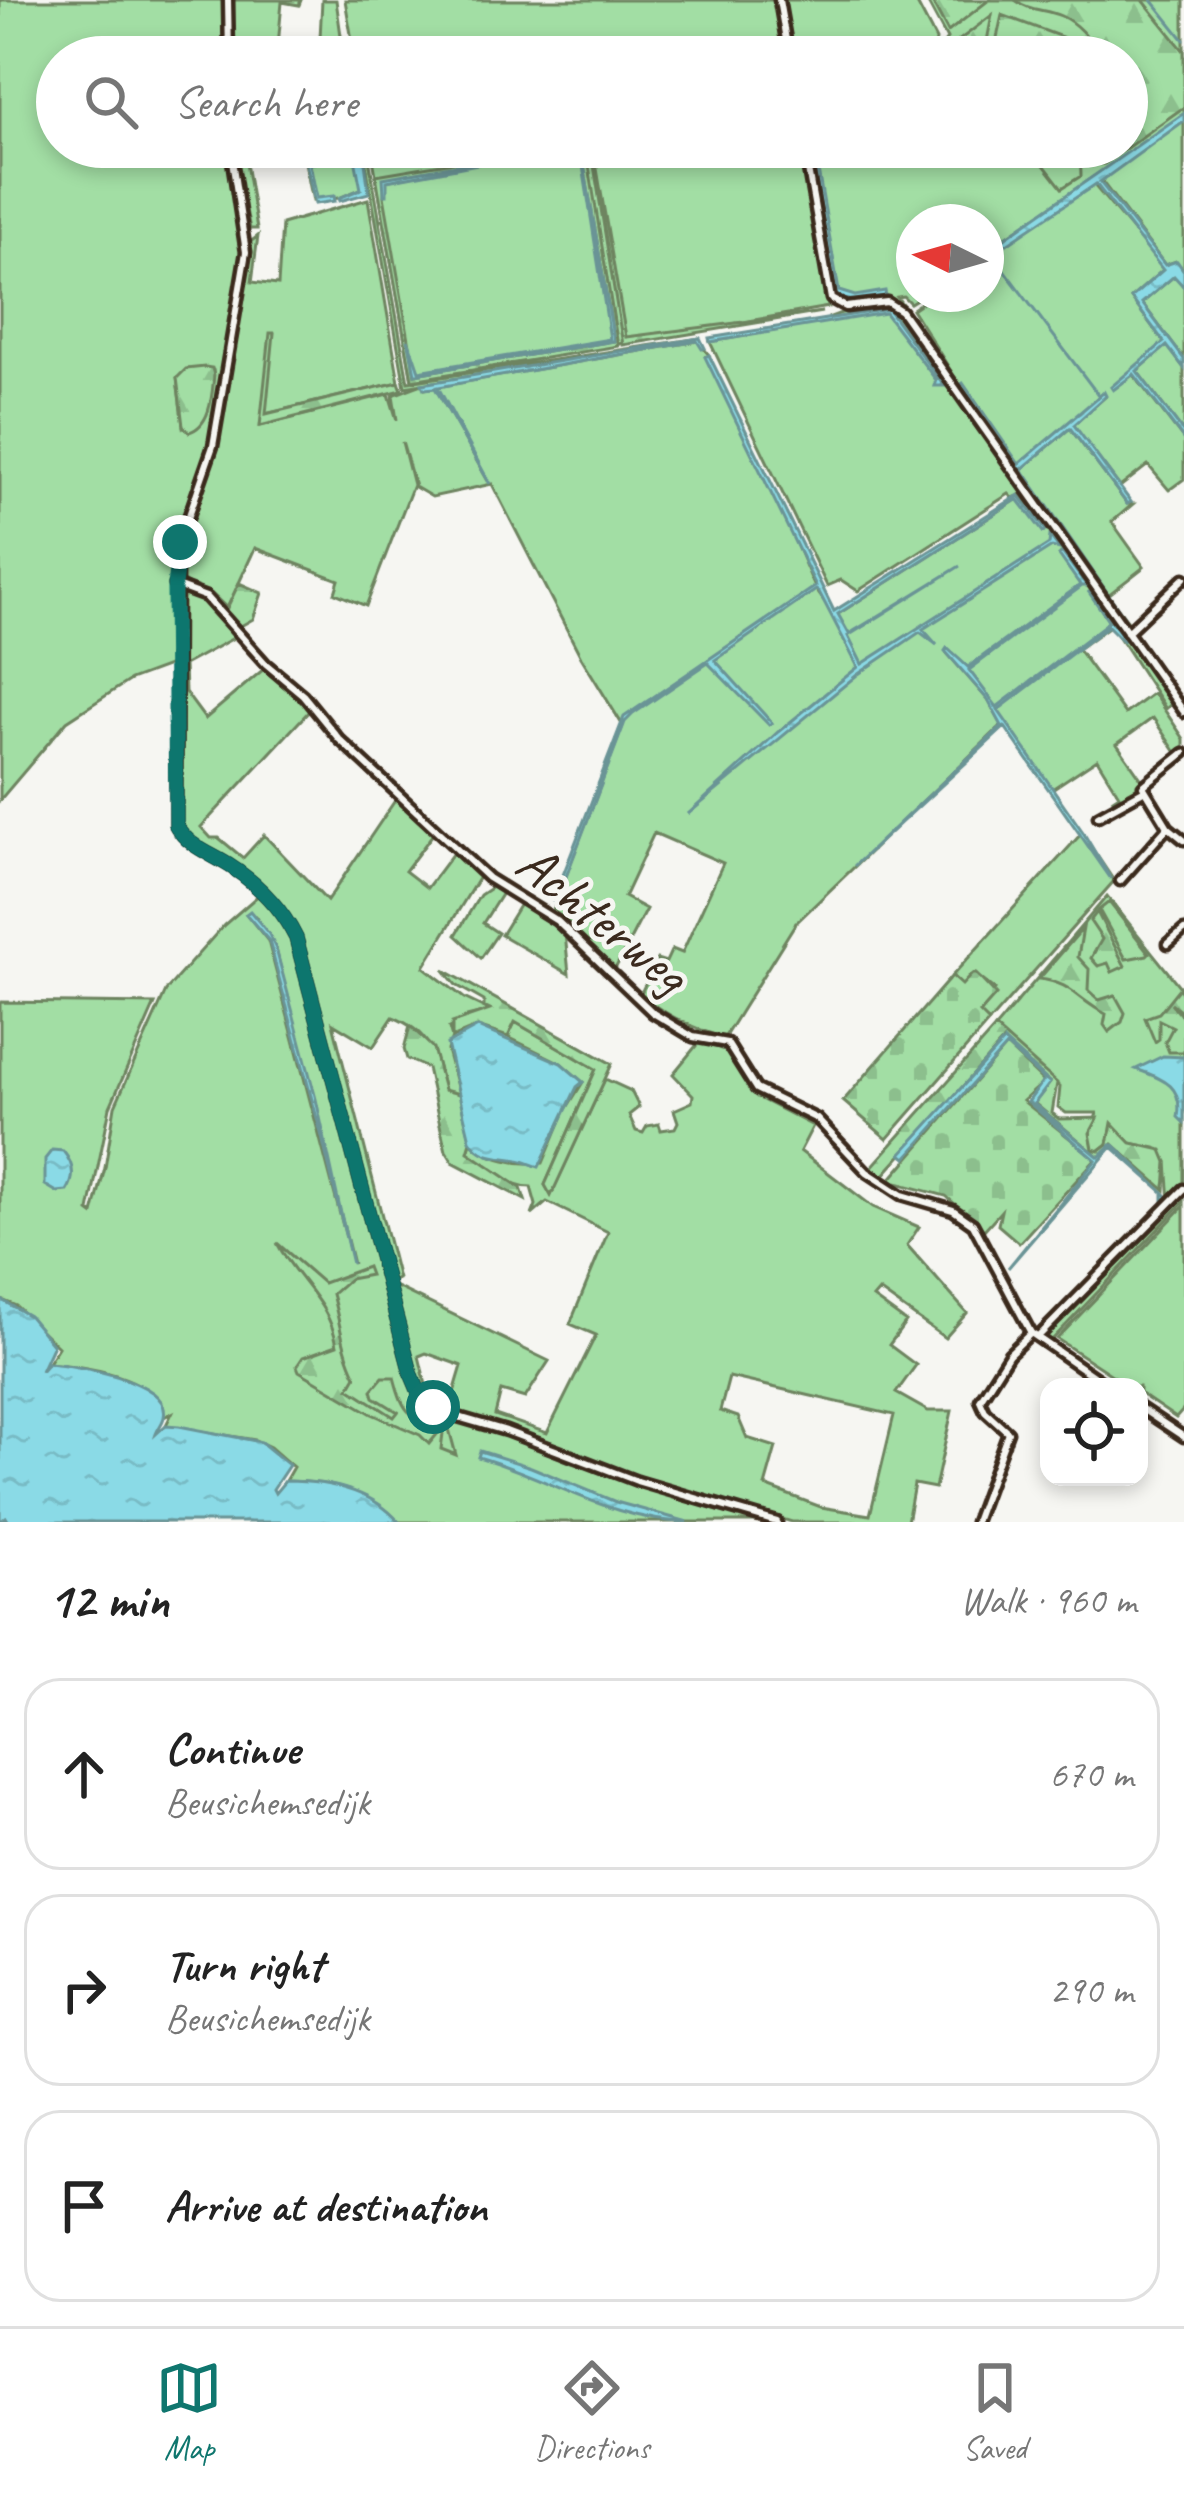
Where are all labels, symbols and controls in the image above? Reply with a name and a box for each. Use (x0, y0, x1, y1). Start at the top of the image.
search box (36, 36, 1148, 168)
icon: search (78, 69, 144, 135)
text: Search here (174, 74, 357, 131)
north arrow (896, 204, 1004, 312)
route end (153, 515, 207, 569)
street label: Achterweg (502, 827, 706, 1011)
map controls (1040, 1378, 1148, 1486)
button: locate (1040, 1378, 1148, 1486)
route start (406, 1380, 460, 1434)
text: 12 min (48, 1568, 169, 1632)
text: Walk · 960 m (960, 1576, 1136, 1625)
text: Continue (165, 1721, 299, 1778)
icon: ahead (51, 1741, 117, 1807)
text: 670 m (1049, 1750, 1133, 1799)
text: Beusichemsedijk (165, 1778, 370, 1827)
text: Turn right (165, 1937, 323, 1994)
icon: right (51, 1957, 117, 2023)
text: 290 m (1049, 1966, 1133, 2015)
text: Beusichemsedijk (165, 1994, 370, 2043)
icon: arrive (51, 2173, 117, 2239)
text: Arrive at destination (165, 2178, 487, 2235)
tab: Map (156, 2355, 222, 2469)
tab: Directions (535, 2355, 649, 2469)
tab: Saved (962, 2355, 1028, 2469)

